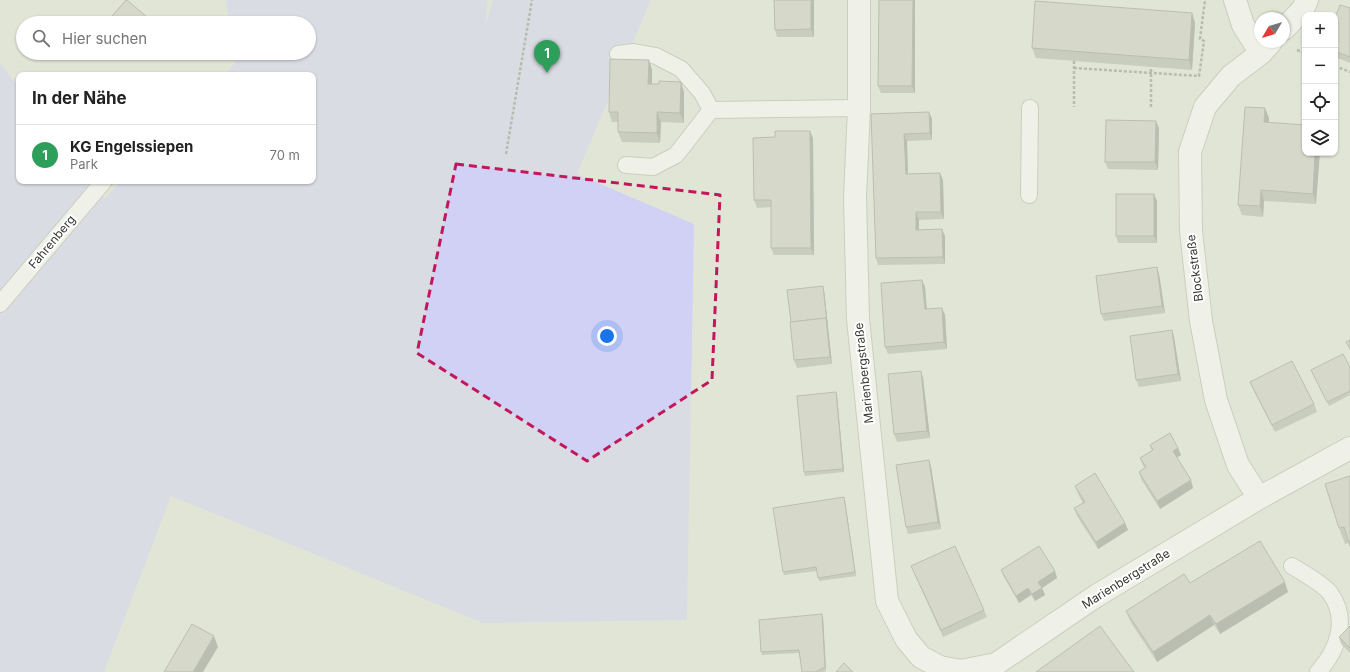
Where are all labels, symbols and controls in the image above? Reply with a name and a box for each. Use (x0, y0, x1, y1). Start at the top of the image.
north arrow (1254, 12, 1290, 48)
map controls (1302, 12, 1338, 156)
button: + (1302, 12, 1338, 48)
search box (16, 16, 316, 60)
icon: search (30, 27, 52, 49)
text: Hier suchen (62, 29, 147, 48)
pin: 1 (534, 40, 560, 73)
button: − (1302, 48, 1338, 84)
button: locate (1302, 84, 1338, 120)
text: In der Nähe (32, 88, 127, 108)
button: layers (1302, 120, 1338, 156)
text: KG Engelssiepen (70, 137, 193, 156)
text: 1 (42, 147, 48, 163)
text: 70 m (270, 147, 300, 163)
text: Park (70, 156, 98, 172)
street label: Fahrenberg (25, 212, 78, 271)
street label: Blockstraße (1183, 234, 1206, 302)
street label: Marienbergstraße (851, 322, 876, 424)
your location (597, 326, 617, 346)
street label: Marienbergstraße (1079, 545, 1173, 612)

